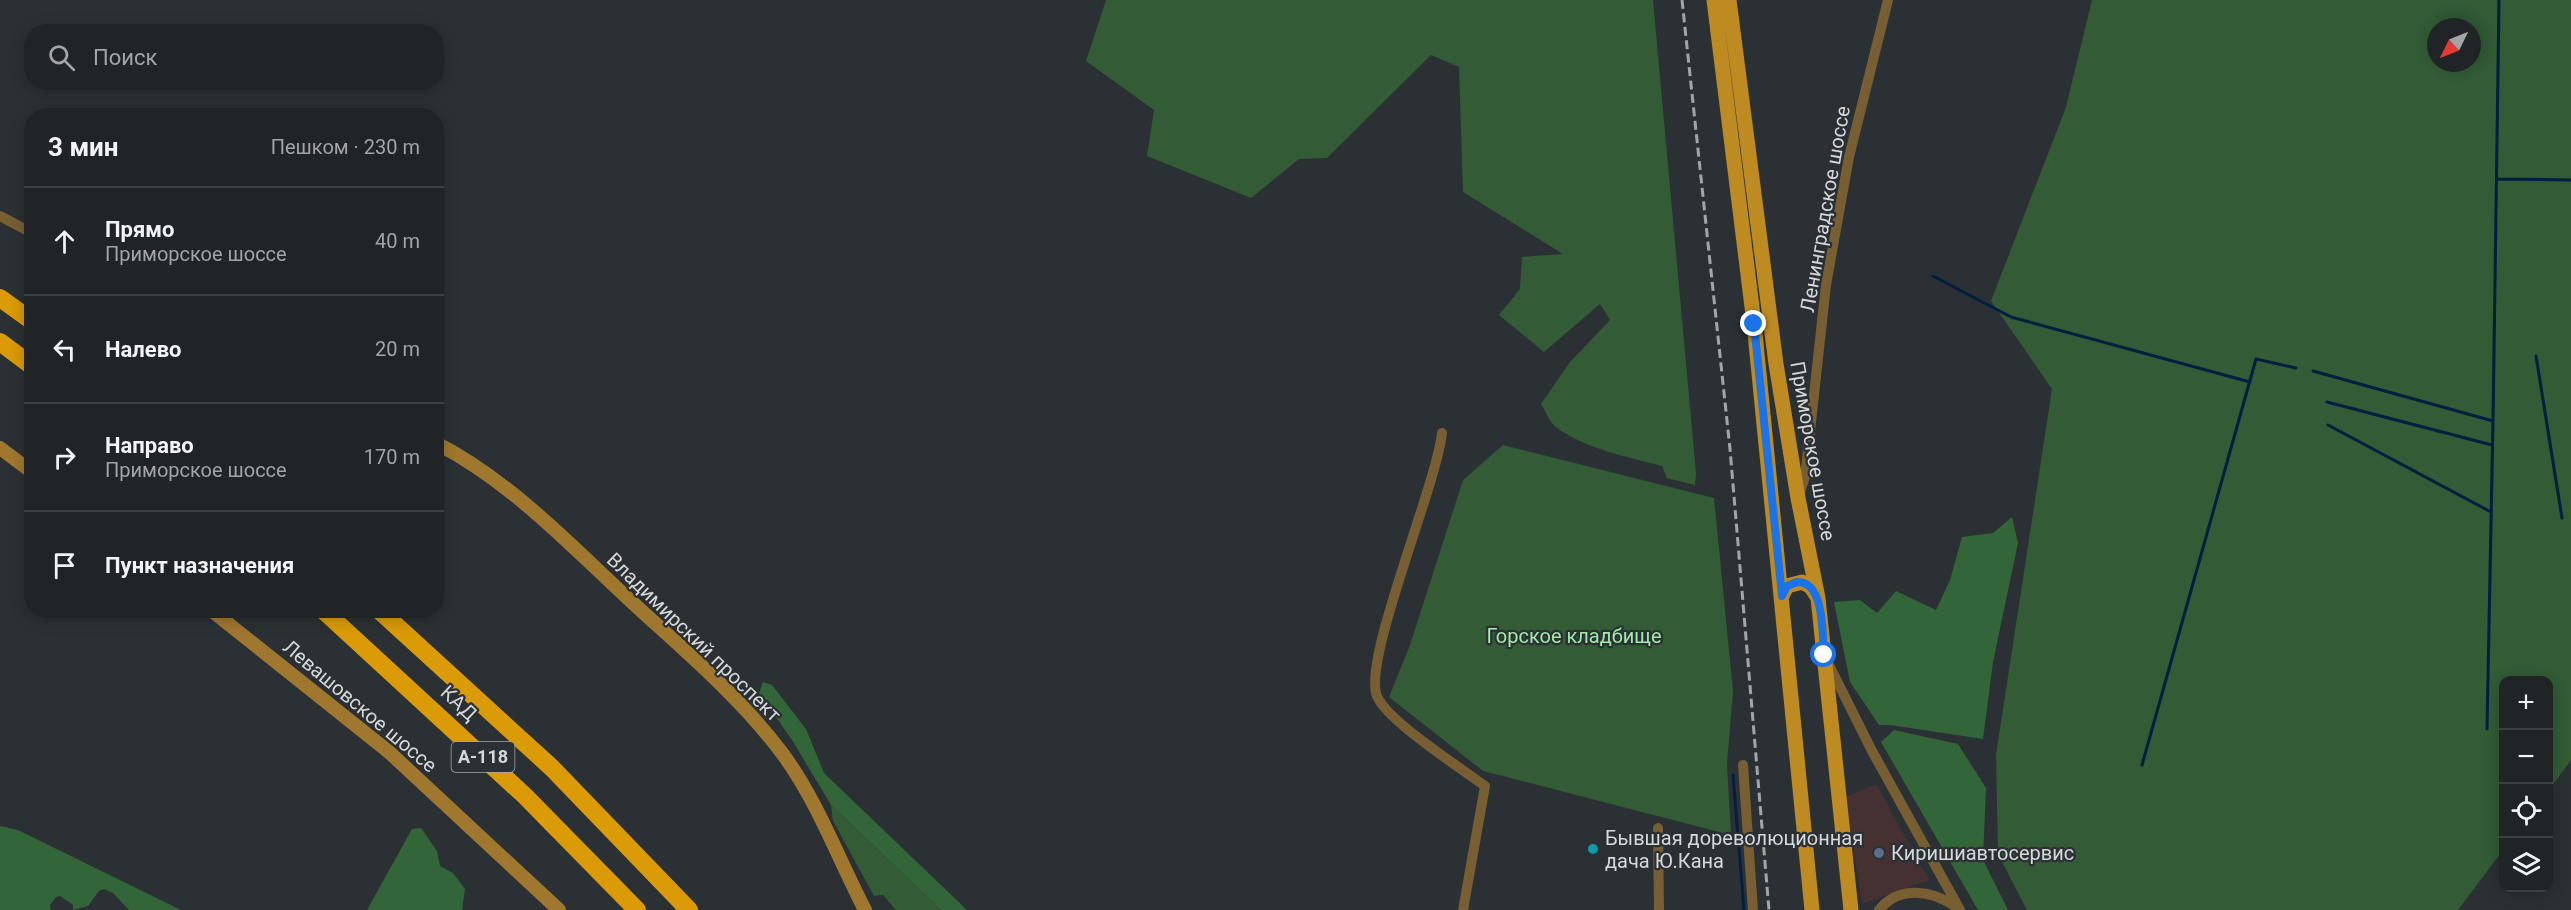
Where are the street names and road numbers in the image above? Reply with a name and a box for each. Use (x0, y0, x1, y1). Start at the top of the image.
street label: Ленинградское шоссе (1795, 104, 1855, 314)
street label: Приморское шоссе (1785, 359, 1841, 543)
street label: Владимирский проспект (602, 548, 786, 727)
street label: Левашовское шоссе (278, 635, 442, 777)
street label: КАД (436, 680, 482, 726)
road number: А-118 (452, 742, 514, 772)

